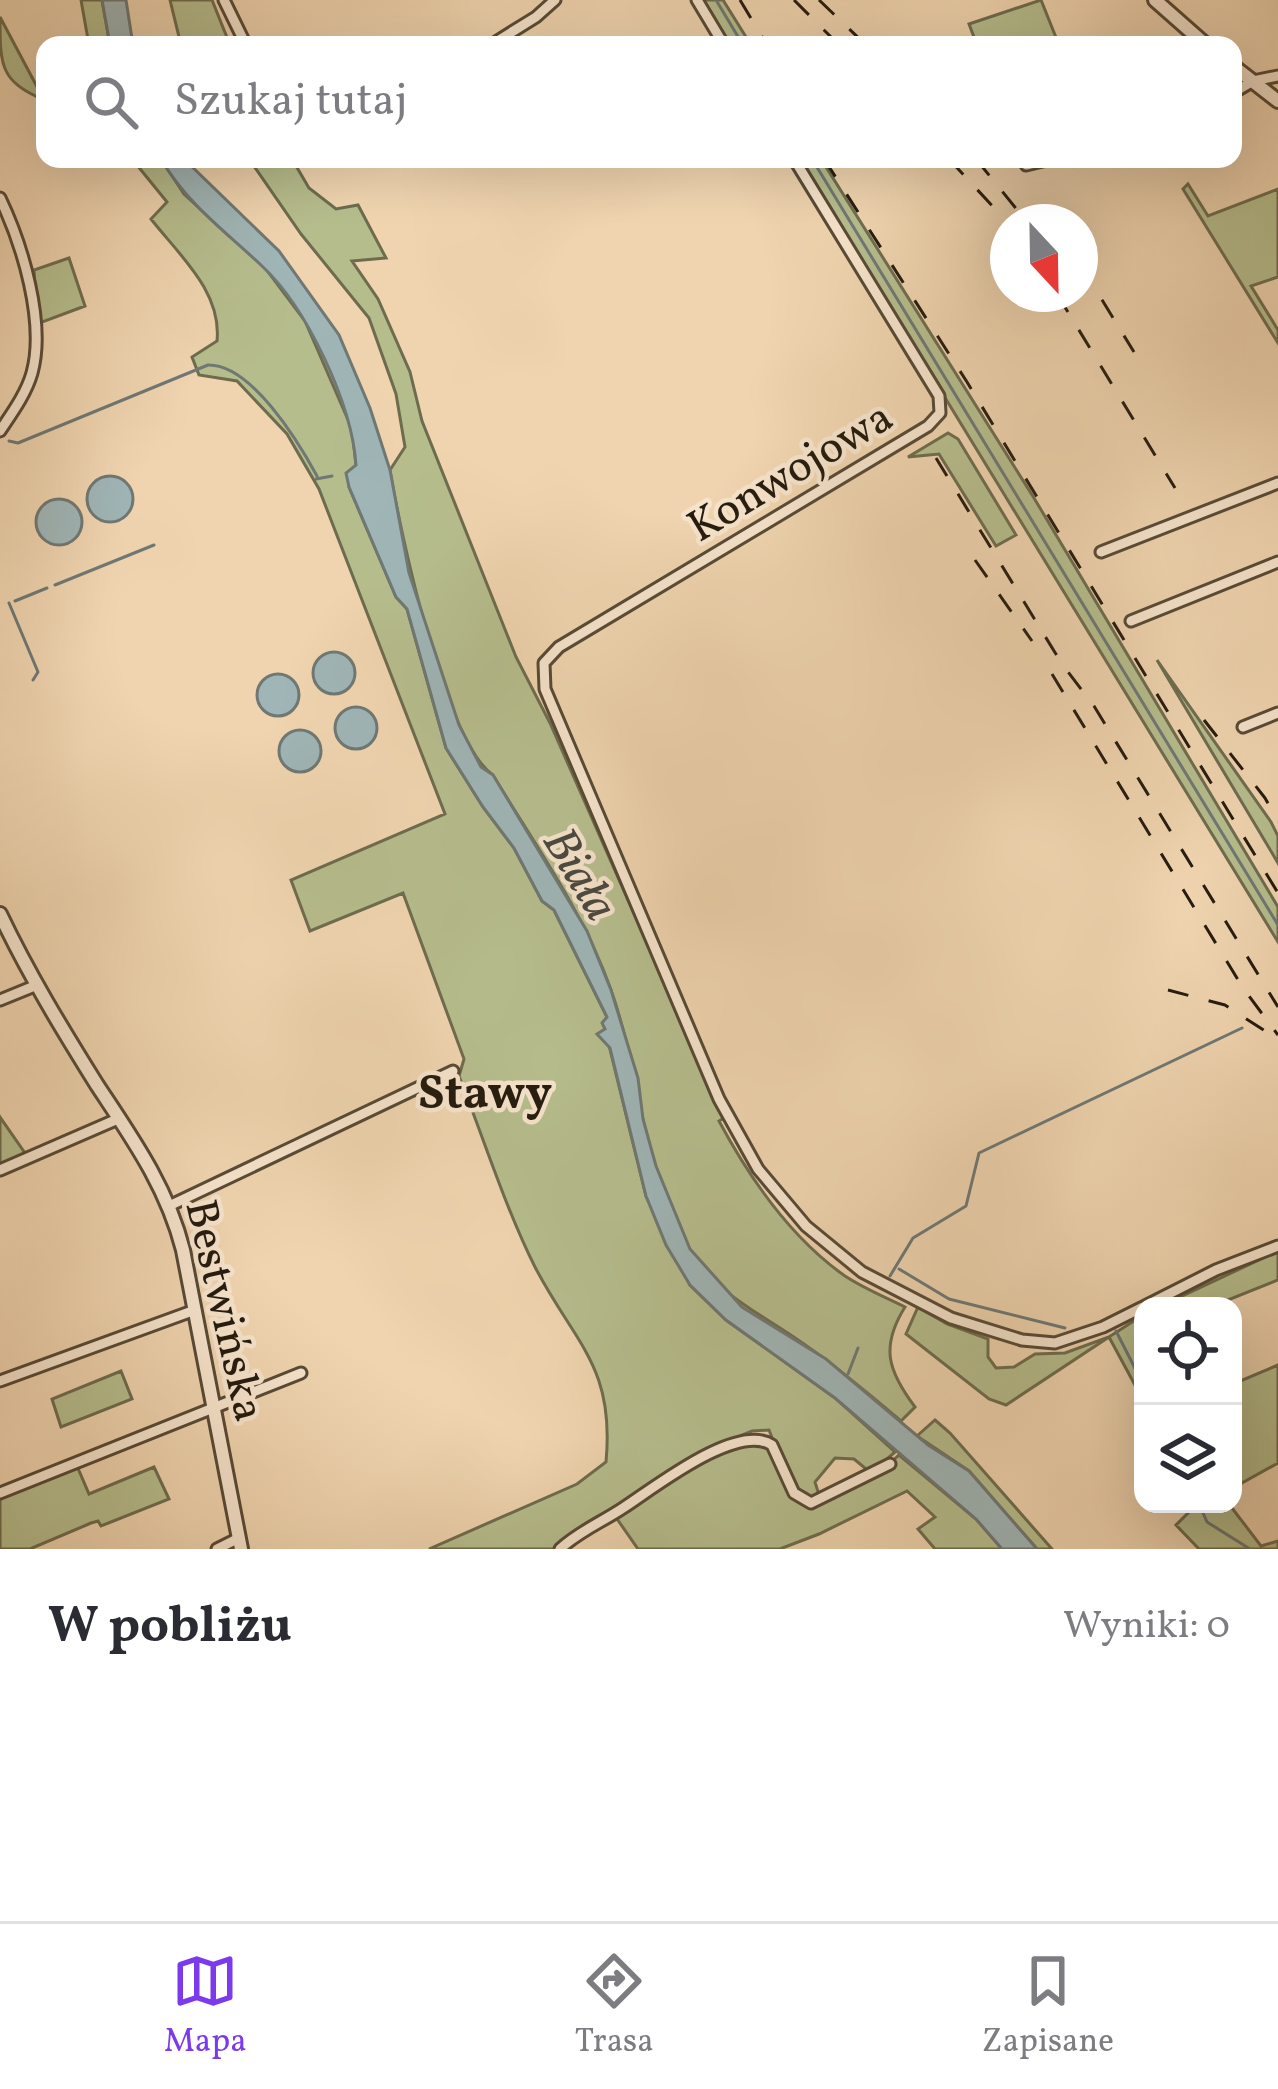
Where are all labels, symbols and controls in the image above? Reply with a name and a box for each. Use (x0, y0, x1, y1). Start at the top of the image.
search box (36, 36, 1242, 168)
icon: search (78, 69, 144, 135)
text: Szukaj tutaj (174, 71, 408, 134)
north arrow (990, 204, 1098, 312)
street label: Konwojowa (677, 388, 906, 560)
water label: Biała (524, 816, 632, 935)
district label: Stawy (418, 1062, 552, 1129)
street label: Bestwińska (167, 1194, 279, 1428)
map controls (1134, 1297, 1242, 1513)
button: locate (1134, 1297, 1242, 1405)
button: layers (1134, 1405, 1242, 1513)
text: W pobliżu (48, 1592, 292, 1663)
text: Wyniki: 0 (1063, 1600, 1230, 1654)
tab: Mapa (164, 1948, 247, 2066)
tab: Trasa (575, 1948, 654, 2066)
tab: Zapisane (982, 1948, 1114, 2066)

